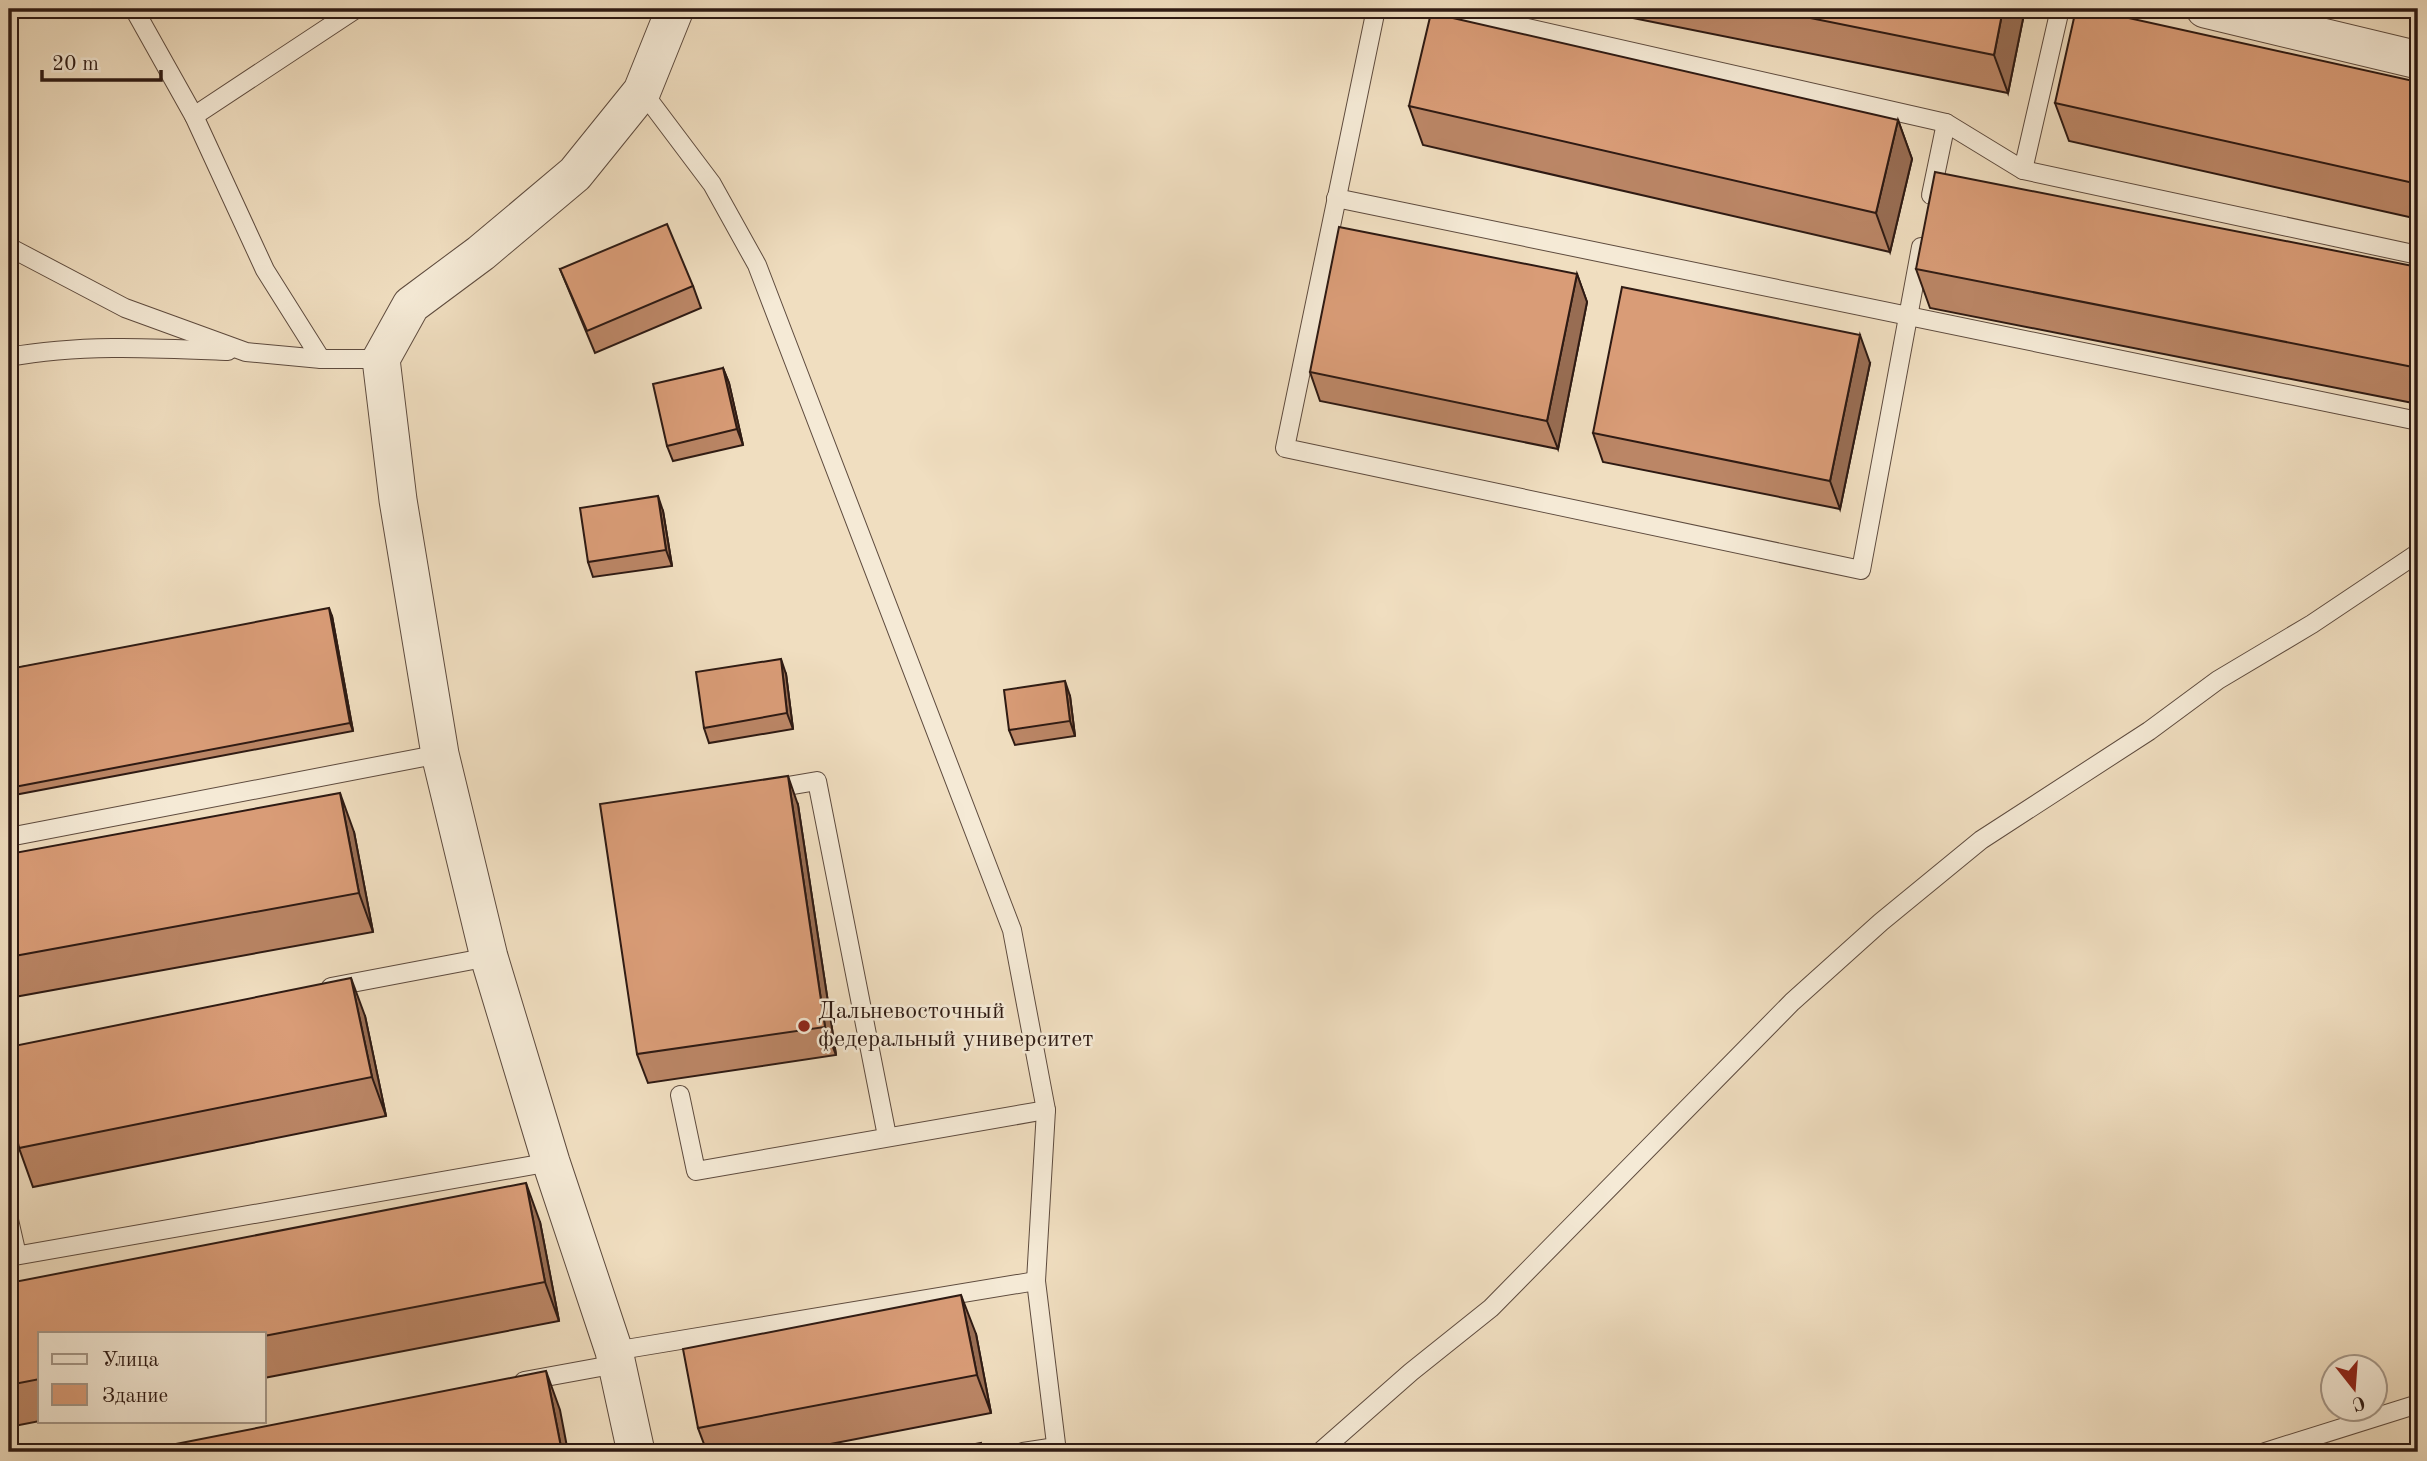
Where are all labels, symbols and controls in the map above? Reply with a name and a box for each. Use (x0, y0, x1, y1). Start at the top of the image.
scale bar (42, 38, 161, 82)
text: 20 m (52, 54, 99, 75)
place label: Дальневосточный федеральный университет (818, 1000, 1094, 1052)
marker: Дальневосточный федеральный университет (796, 1018, 812, 1034)
legend (38, 1332, 266, 1422)
text: Улица (102, 1350, 159, 1371)
north arrow (2318, 1352, 2388, 1422)
text: Здание (102, 1386, 168, 1407)
text: С (2349, 1391, 2367, 1413)

